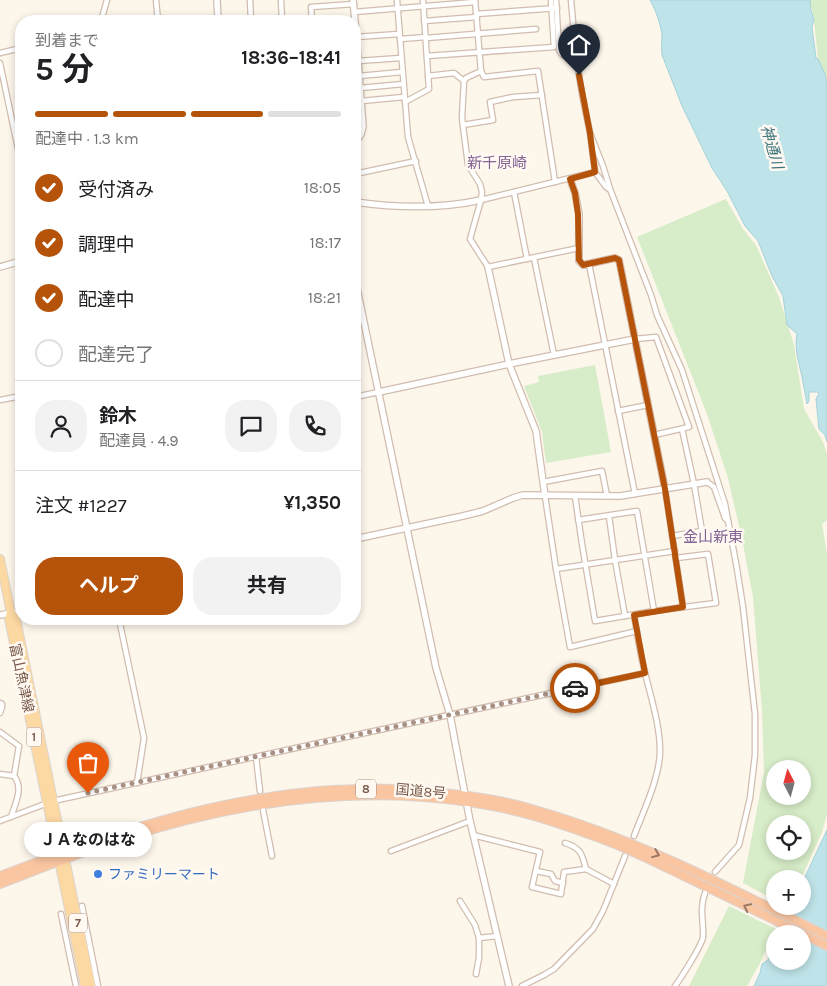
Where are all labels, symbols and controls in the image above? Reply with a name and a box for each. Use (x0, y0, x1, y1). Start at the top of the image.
pin (558, 24, 600, 75)
text: 到着まで (35, 31, 99, 50)
icon: home (565, 31, 593, 59)
text: 18:36–18:41 (241, 47, 341, 69)
text: 5 分 (35, 51, 94, 88)
water label: 神通川 (757, 123, 787, 173)
text: 配達中 · 1.3 km (35, 129, 139, 148)
district label: 新千原崎 (467, 154, 527, 172)
icon: check (35, 174, 63, 202)
text: 18:05 (304, 178, 341, 197)
text: 受付済み (78, 179, 154, 201)
icon: check (35, 229, 63, 257)
text: 18:17 (309, 233, 341, 252)
text: 調理中 (78, 234, 135, 256)
icon: check (35, 284, 63, 312)
text: 18:21 (308, 288, 341, 307)
text: 配達中 (78, 289, 135, 311)
text: 配達完了 (78, 344, 154, 366)
button: person (35, 400, 87, 452)
button: chat (225, 400, 277, 452)
button: phone (289, 400, 341, 452)
text: 鈴木 (99, 405, 137, 427)
text: 配達員 · 4.9 (99, 431, 179, 450)
text: ¥1,350 (283, 492, 341, 514)
text: 注文 #1227 (35, 495, 127, 517)
district label: 金山新東 (683, 528, 743, 546)
button: ヘルプ (35, 557, 183, 615)
button: 共有 (193, 557, 341, 615)
street label: 富山魚津線 (6, 642, 37, 714)
courier (550, 663, 600, 713)
icon: car (561, 674, 589, 702)
road number: 1 (26, 728, 42, 746)
pin (67, 742, 109, 793)
icon: bag (74, 749, 102, 777)
north arrow (766, 760, 811, 805)
map controls (766, 760, 811, 970)
road number: 8 (356, 780, 376, 799)
street label: 国道8号 (395, 781, 447, 802)
button: locate (766, 815, 811, 860)
callout: ＪＡなのはな (24, 823, 152, 858)
text: ＪＡなのはな (40, 830, 136, 849)
one-way arrow (652, 848, 660, 858)
place label: ファミリーマート (108, 866, 220, 883)
marker: ファミリーマート (92, 868, 104, 880)
button: + (766, 870, 811, 915)
one-way arrow (743, 902, 752, 913)
road number: 7 (69, 914, 87, 932)
button: − (766, 925, 811, 970)

